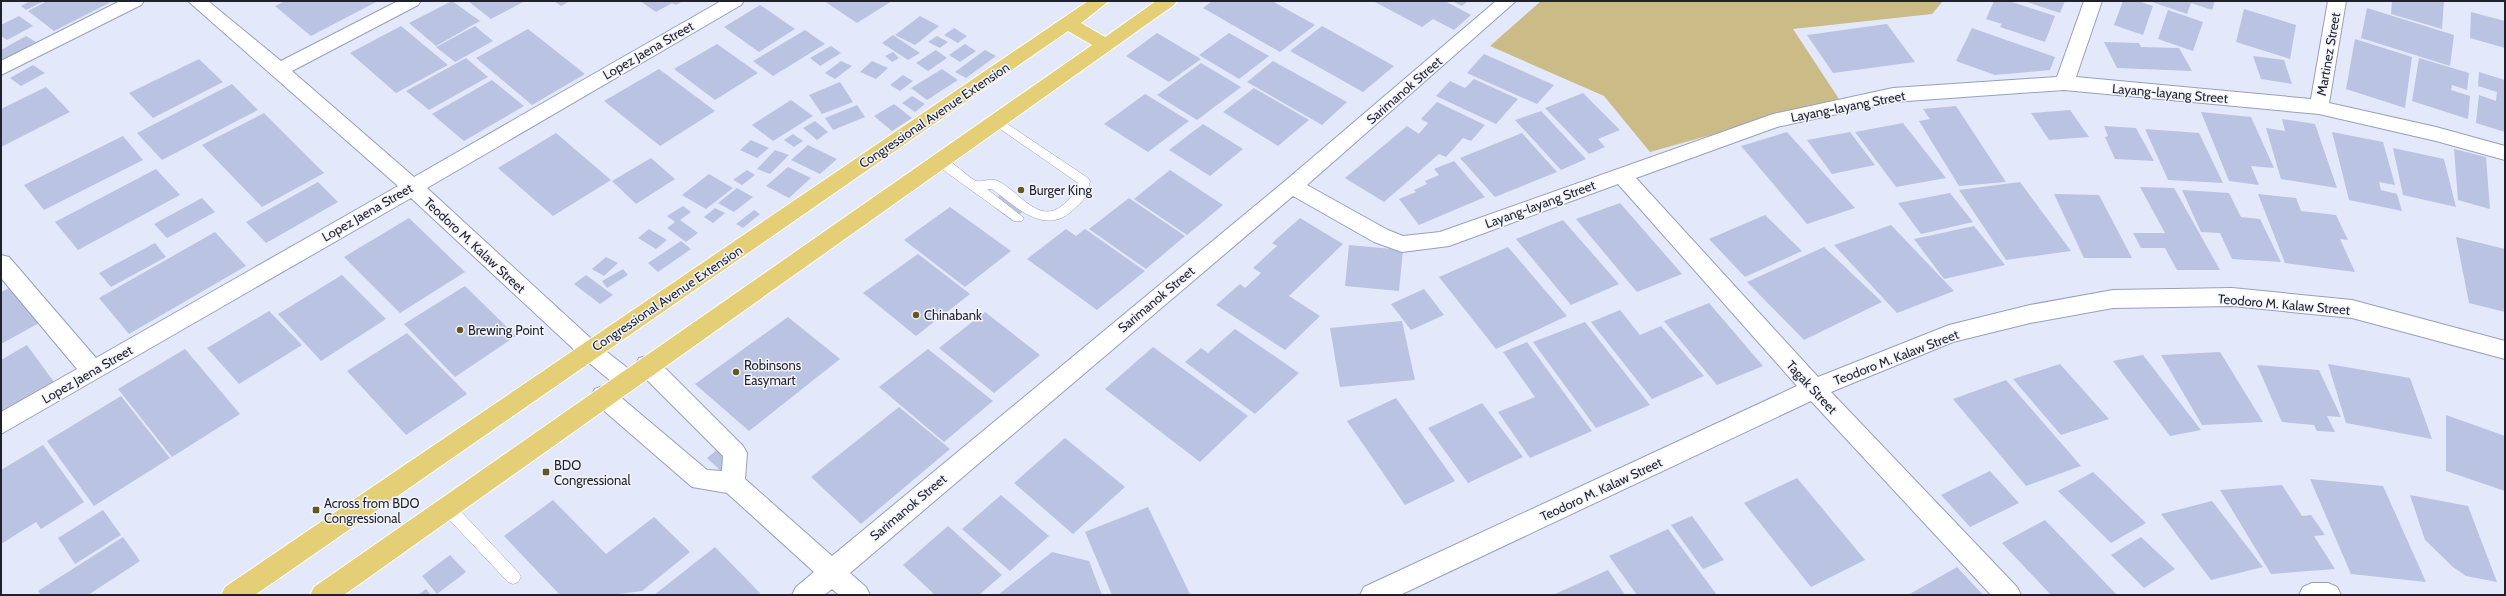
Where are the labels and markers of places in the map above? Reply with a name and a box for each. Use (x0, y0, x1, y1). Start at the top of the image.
place label: Burger King (1029, 182, 1092, 198)
marker: Burger King (1016, 185, 1026, 195)
place label: Chinabank (924, 307, 982, 323)
marker: Chinabank (911, 310, 921, 320)
place label: Brewing Point (468, 322, 544, 338)
marker: Brewing Point (455, 325, 465, 335)
place label: Robinsons Easymart (744, 357, 802, 388)
marker: Robinsons Easymart (731, 367, 741, 377)
place label: BDO Congressional (554, 457, 631, 488)
marker: BDO Congressional (541, 467, 551, 477)
place label: Across from BDO Congressional (324, 495, 420, 526)
marker: Across from BDO Congressional (311, 505, 321, 515)

